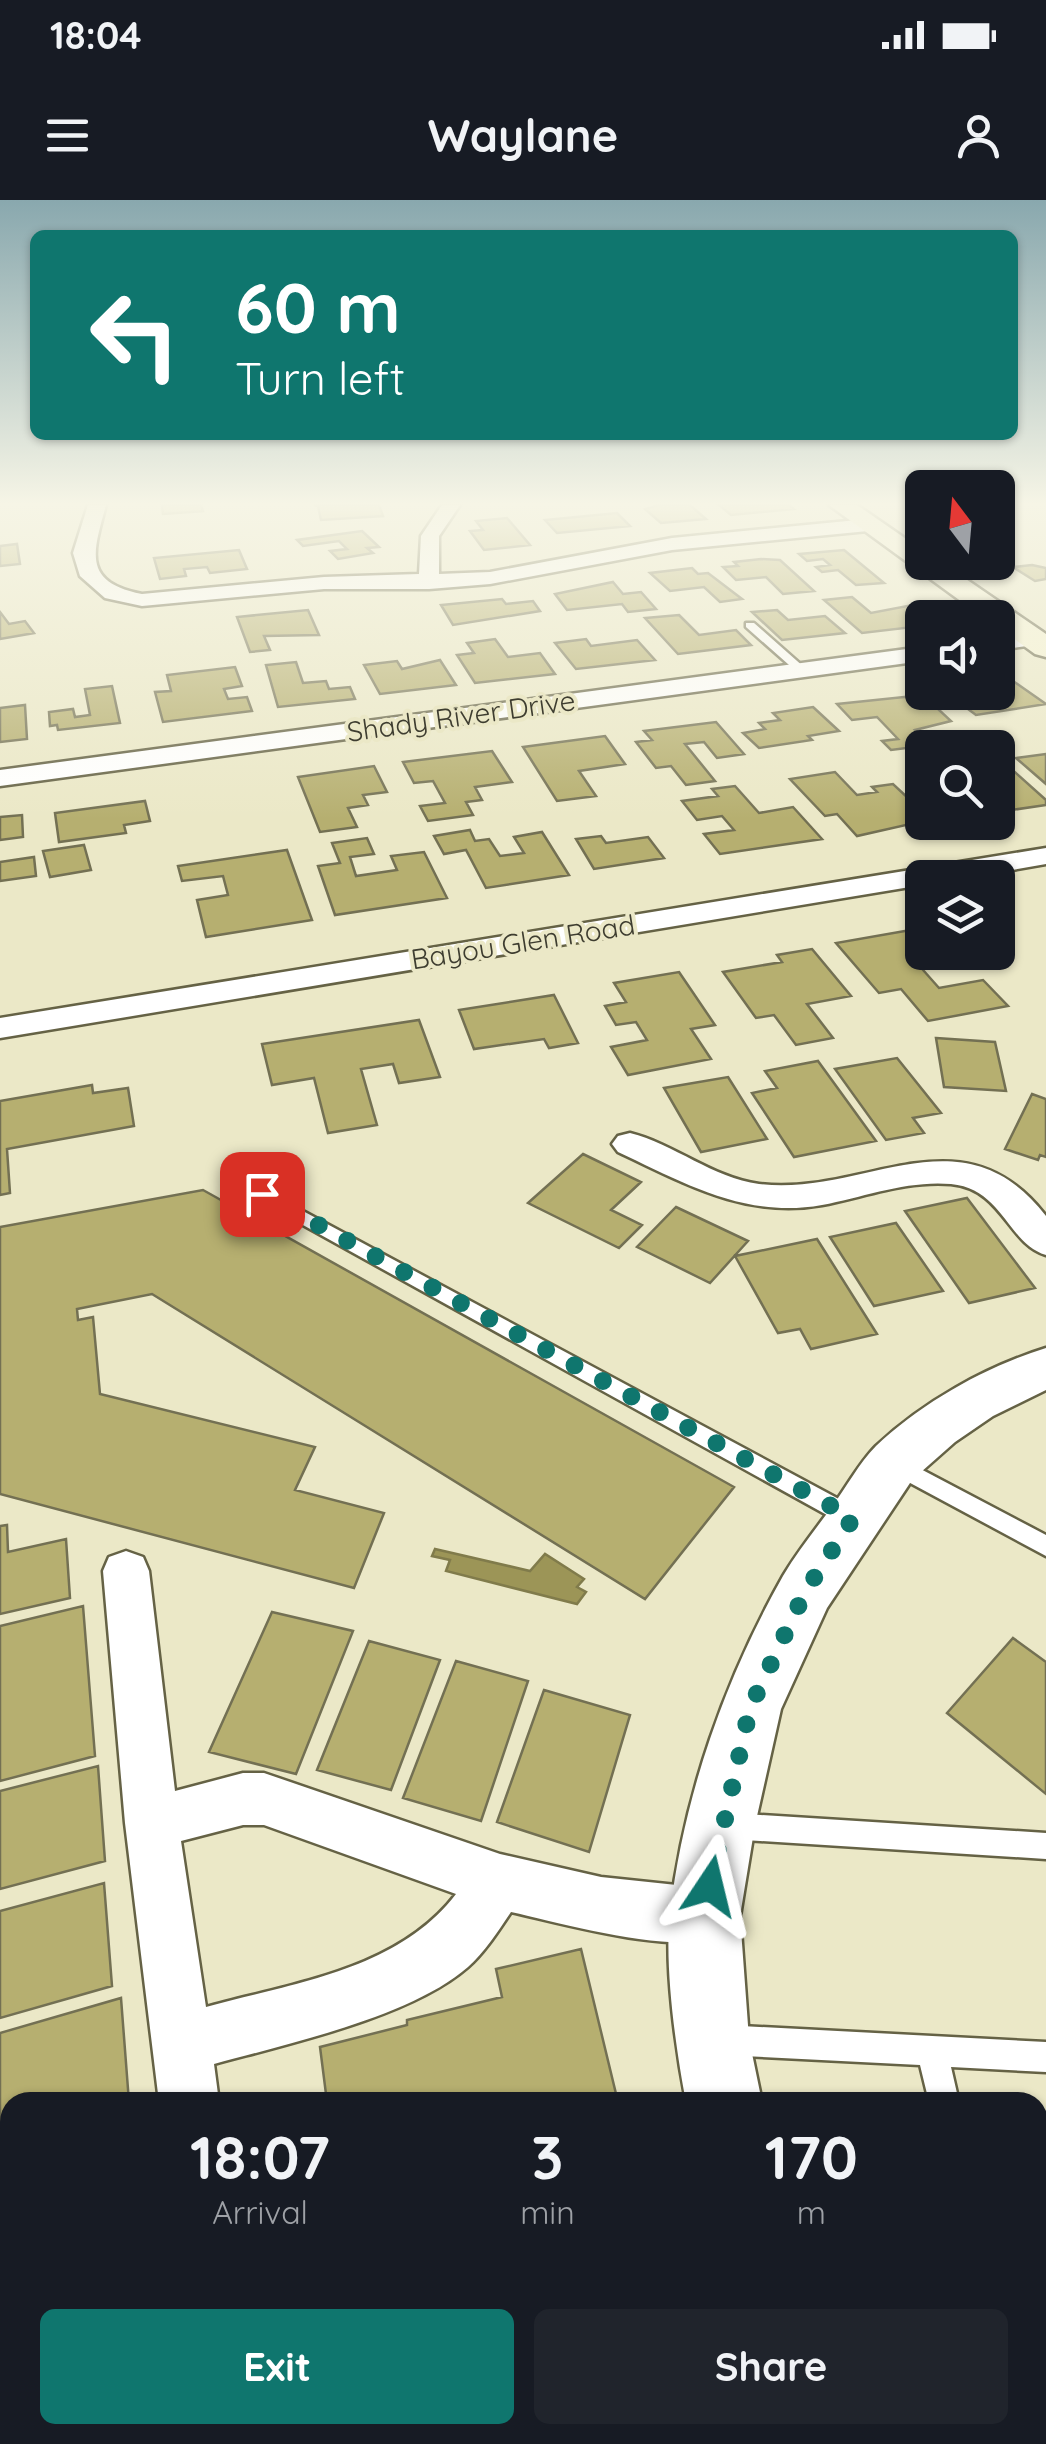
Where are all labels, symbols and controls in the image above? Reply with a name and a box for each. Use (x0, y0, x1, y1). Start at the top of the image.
text: 18:04 (50, 11, 142, 59)
text: Waylane (428, 107, 618, 163)
icon: menu (40, 108, 95, 163)
icon: person (951, 108, 1006, 163)
text: 60 m (235, 263, 401, 351)
icon: left (70, 270, 200, 400)
text: Turn left (235, 350, 405, 406)
north arrow (905, 470, 1015, 580)
map controls (905, 470, 1015, 970)
button: sound (905, 600, 1015, 710)
street label: Shady River Drive (345, 682, 577, 749)
button: search (905, 730, 1015, 840)
button: layers (905, 860, 1015, 970)
street label: Bayou Glen Road (408, 907, 637, 976)
pin (220, 1152, 305, 1237)
icon: arrive (235, 1167, 290, 1222)
position arrow (658, 1834, 762, 1938)
text: 18:07 (190, 2119, 330, 2194)
text: 3 (531, 2119, 564, 2194)
text: 170 (765, 2119, 858, 2194)
text: Arrival (212, 2192, 308, 2232)
text: min (520, 2192, 575, 2232)
text: m (797, 2192, 826, 2232)
button: Exit (40, 2309, 514, 2424)
button: Share (534, 2309, 1008, 2424)

